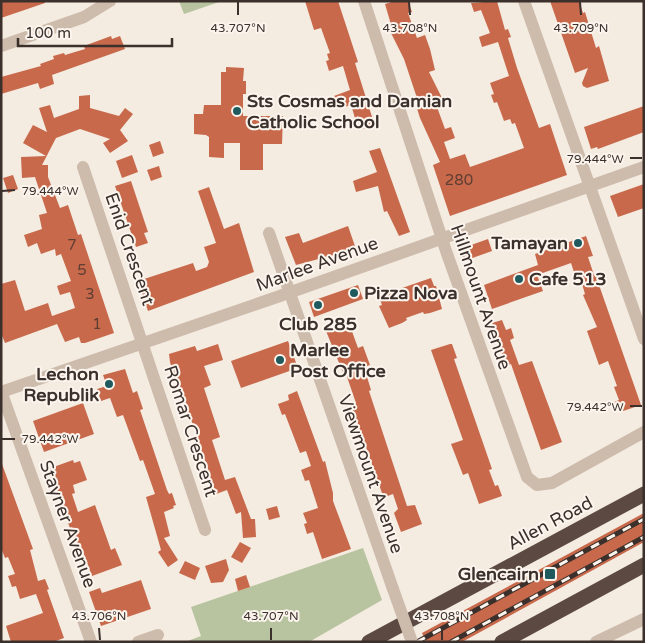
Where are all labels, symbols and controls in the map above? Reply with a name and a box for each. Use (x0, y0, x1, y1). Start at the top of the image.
scale bar (18, 15, 171, 47)
text: 43.707°N (210, 21, 266, 35)
text: 43.708°N (383, 21, 437, 35)
text: 43.709°N (554, 21, 608, 35)
text: 100 m (25, 24, 71, 42)
place label: Sts Cosmas and Damian Catholic School (247, 90, 452, 133)
marker: Sts Cosmas and Damian Catholic School (231, 105, 243, 117)
text: 79.444°W (566, 152, 624, 166)
house number: 280 (445, 171, 473, 189)
text: 79.444°W (21, 184, 79, 198)
street label: Enid Crescent (100, 190, 160, 308)
street label: Hillmount Avenue (446, 222, 516, 372)
street label: Marlee Avenue (253, 232, 381, 296)
place label: Tamayan (490, 232, 568, 254)
house number: 7 (67, 236, 77, 254)
marker: Tamayan (572, 237, 584, 249)
house number: 5 (77, 261, 87, 279)
place label: Cafe 513 (529, 268, 607, 290)
marker: Cafe 513 (513, 273, 525, 285)
place label: Pizza Nova (364, 282, 458, 304)
house number: 3 (85, 285, 95, 303)
marker: Pizza Nova (348, 287, 360, 299)
marker: Club 285 (312, 299, 324, 311)
place label: Club 285 (279, 313, 357, 335)
house number: 1 (92, 315, 102, 333)
place label: Marlee Post Office (290, 339, 386, 382)
marker: Marlee Post Office (274, 354, 286, 366)
street label: Romar Crescent (159, 362, 223, 500)
place label: Lechon Republik (24, 363, 99, 406)
marker: Lechon Republik (103, 378, 115, 390)
street label: Viewmount Avenue (334, 392, 408, 556)
text: 79.442°W (566, 400, 624, 414)
text: 79.442°W (21, 432, 79, 446)
street label: Stayner Avenue (35, 457, 101, 591)
street label: Allen Road (504, 491, 596, 555)
place label: Glencairn (458, 563, 539, 585)
marker: Glencairn (543, 567, 557, 581)
text: 43.706°N (72, 609, 126, 623)
text: 43.707°N (243, 609, 299, 623)
text: 43.708°N (415, 609, 469, 623)

